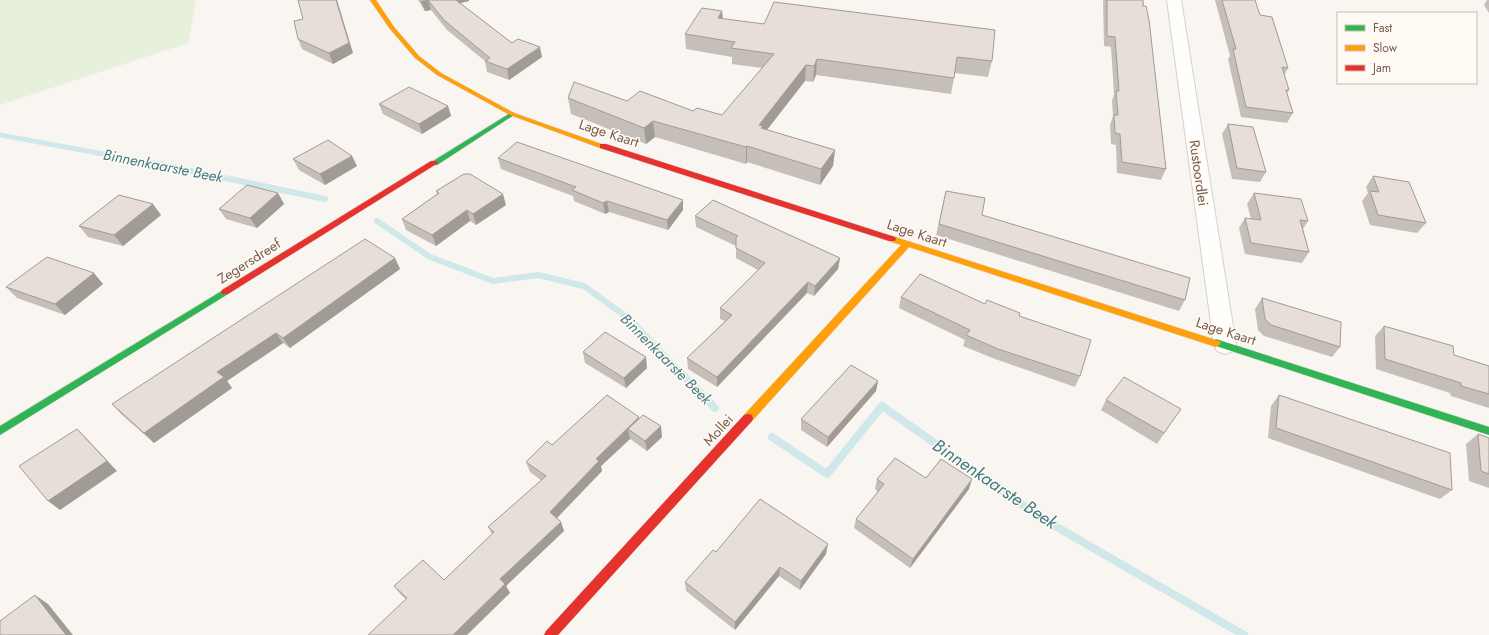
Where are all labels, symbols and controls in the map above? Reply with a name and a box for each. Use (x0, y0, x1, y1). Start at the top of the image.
legend (1337, 12, 1477, 84)
text: Fast (1373, 19, 1392, 37)
text: Slow (1373, 39, 1398, 57)
text: Jam (1371, 59, 1391, 77)
street label: Lage Kaart (576, 114, 642, 152)
street label: Rustoordlei (1184, 139, 1214, 207)
water label: Binnenkaarste Beek (101, 144, 225, 188)
street label: Lage Kaart (884, 214, 950, 252)
street label: Zegersdreef (214, 233, 285, 288)
water label: Binnenkaarste Beek (615, 308, 717, 410)
street label: Lage Kaart (1193, 312, 1259, 350)
street label: Mollei (698, 410, 738, 450)
water label: Binnenkaarste Beek (927, 433, 1064, 536)

